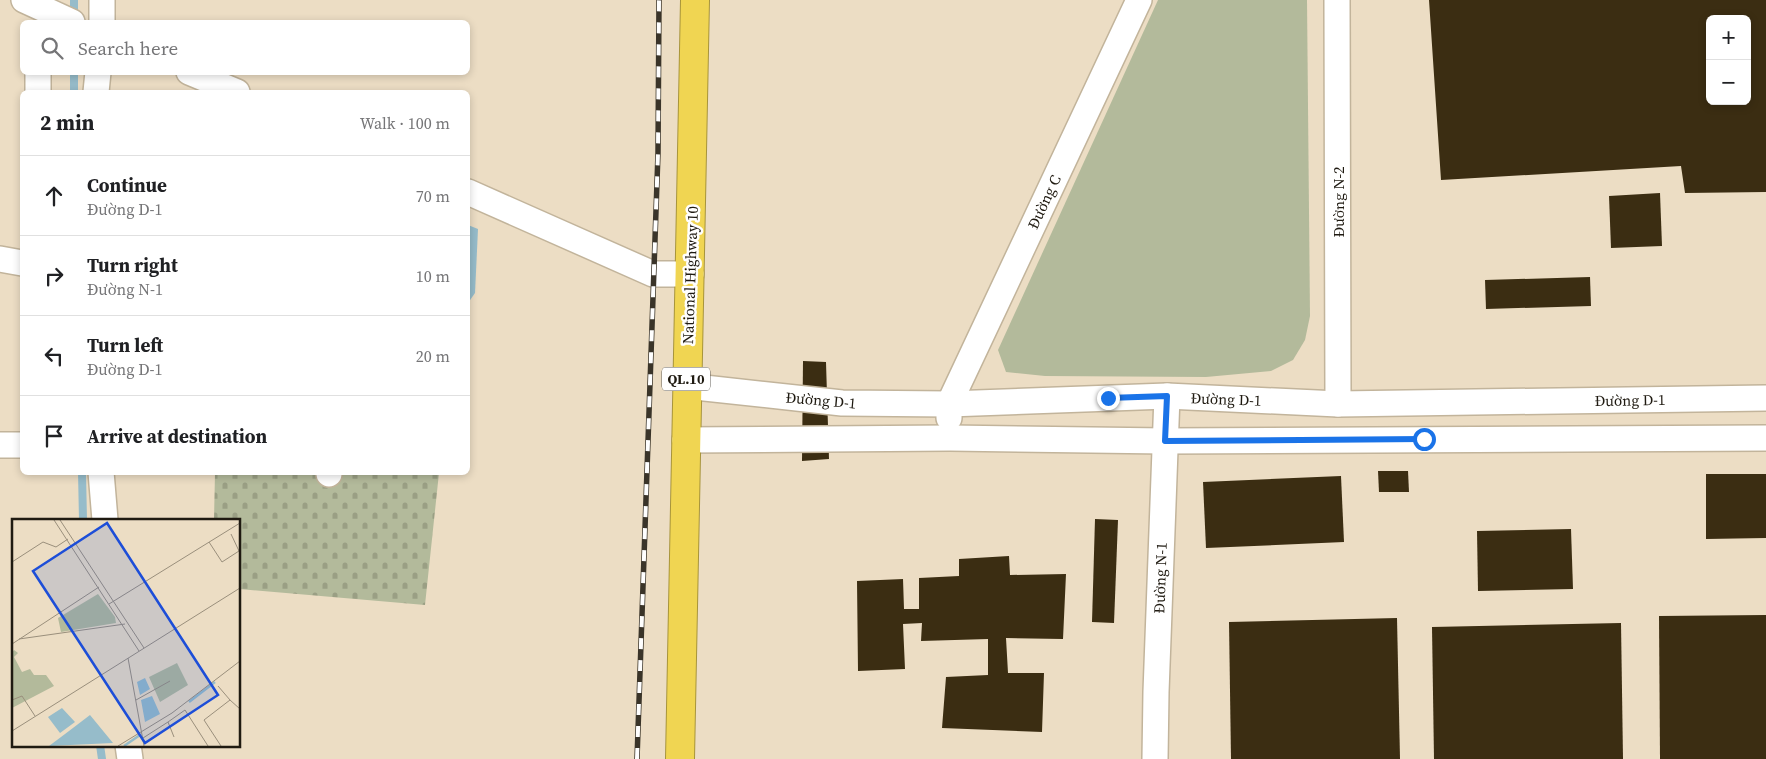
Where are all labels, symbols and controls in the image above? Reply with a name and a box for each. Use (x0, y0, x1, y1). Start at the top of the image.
map controls (1706, 15, 1751, 105)
button: + (1706, 15, 1751, 60)
search box (20, 20, 470, 75)
icon: search (38, 34, 66, 62)
text: Search here (78, 35, 178, 61)
button: − (1706, 60, 1751, 105)
text: 2 min (40, 108, 95, 137)
text: Walk · 100 m (360, 112, 450, 134)
street label: Đường N-2 (1328, 166, 1349, 238)
text: Continue (87, 172, 167, 198)
street label: Đường C (1022, 172, 1066, 232)
icon: ahead (40, 182, 68, 210)
text: 70 m (416, 185, 450, 207)
text: Đường D-1 (87, 198, 163, 220)
street label: National Highway 10 (677, 206, 703, 344)
text: Turn right (87, 252, 178, 278)
icon: right (40, 262, 68, 290)
text: 10 m (416, 265, 450, 287)
text: Đường N-1 (87, 278, 163, 300)
text: Turn left (87, 332, 163, 358)
icon: left (40, 342, 68, 370)
text: 20 m (416, 345, 450, 367)
text: Đường D-1 (87, 358, 163, 380)
road number: QL.10 (662, 368, 710, 390)
street label: Đường D-1 (785, 386, 857, 414)
route end (1097, 387, 1120, 410)
street label: Đường D-1 (1190, 387, 1262, 411)
street label: Đường D-1 (1594, 389, 1666, 411)
icon: arrive (40, 422, 68, 450)
text: Arrive at destination (87, 423, 267, 449)
route start (1413, 428, 1436, 451)
inset map (12, 519, 240, 746)
street label: Đường N-1 (1148, 542, 1172, 614)

